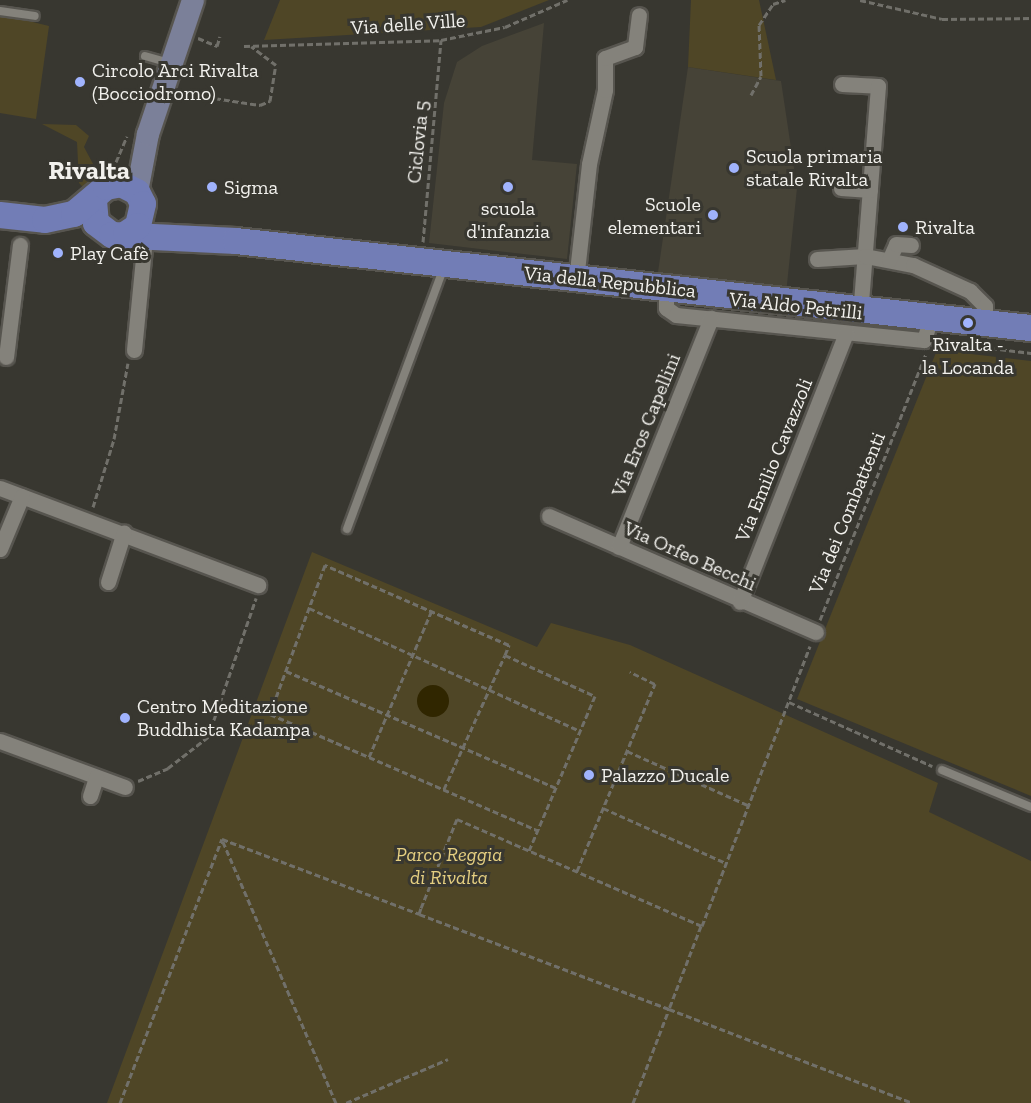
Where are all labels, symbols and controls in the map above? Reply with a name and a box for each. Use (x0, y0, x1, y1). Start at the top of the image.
street label: Via delle Ville (350, 8, 466, 40)
place label: Circolo Arci Rivalta (Bocciodromo) (92, 58, 259, 105)
marker: Circolo Arci Rivalta (Bocciodromo) (73, 75, 87, 89)
street label: Ciclovia 5 (402, 99, 434, 185)
place label: Scuola primaria statale Rivalta (746, 144, 882, 191)
district label: Rivalta (48, 155, 130, 187)
marker: Scuola primaria statale Rivalta (727, 161, 741, 175)
place label: Sigma (224, 175, 278, 199)
marker: Sigma (205, 180, 219, 194)
marker: scuola d'infanzia (501, 180, 515, 194)
place label: Scuole elementari (608, 192, 701, 239)
place label: scuola d'infanzia (466, 197, 550, 244)
marker: Scuole elementari (706, 208, 720, 222)
place label: Rivalta (915, 215, 975, 239)
marker: Rivalta (896, 220, 910, 234)
place label: Play Cafè (70, 241, 149, 265)
marker: Play Cafè (51, 246, 65, 260)
street label: Via della Repubblica (523, 261, 697, 303)
street label: Via Aldo Petrilli (728, 287, 864, 325)
marker: Rivalta - la Locanda (961, 316, 975, 330)
place label: Rivalta - la Locanda (922, 332, 1014, 379)
street label: Via Eros Capellini (606, 350, 686, 500)
street label: Via Emilio Cavazzoli (730, 375, 818, 545)
street label: Via dei Combattenti (804, 429, 890, 597)
street label: Via Orfeo Becchi (620, 516, 760, 596)
place label: Centro Meditazione Buddhista Kadampa (137, 694, 310, 741)
marker: Centro Meditazione Buddhista Kadampa (118, 711, 132, 725)
place label: Palazzo Ducale (601, 763, 729, 787)
marker: Palazzo Ducale (582, 768, 596, 782)
park label: Parco Reggia di Rivalta (396, 843, 502, 890)

